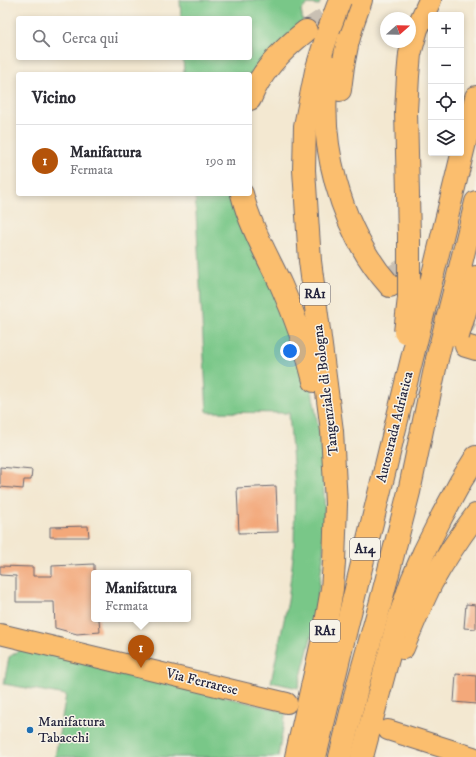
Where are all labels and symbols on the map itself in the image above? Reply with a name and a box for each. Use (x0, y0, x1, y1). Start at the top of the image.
north arrow (380, 12, 416, 48)
road number: RA1 (300, 283, 330, 305)
street label: Tangenziale di Bologna (309, 324, 343, 456)
your location (280, 341, 300, 361)
street label: Autostrada Adriatica (372, 369, 418, 484)
road number: A14 (350, 538, 380, 560)
road number: RA1 (310, 620, 340, 642)
pin: 1 (128, 635, 154, 668)
street label: Via Ferrarese (163, 664, 240, 700)
place label: Manifattura Tabacchi (38, 713, 105, 747)
marker: Manifattura Tabacchi (25, 725, 35, 735)

